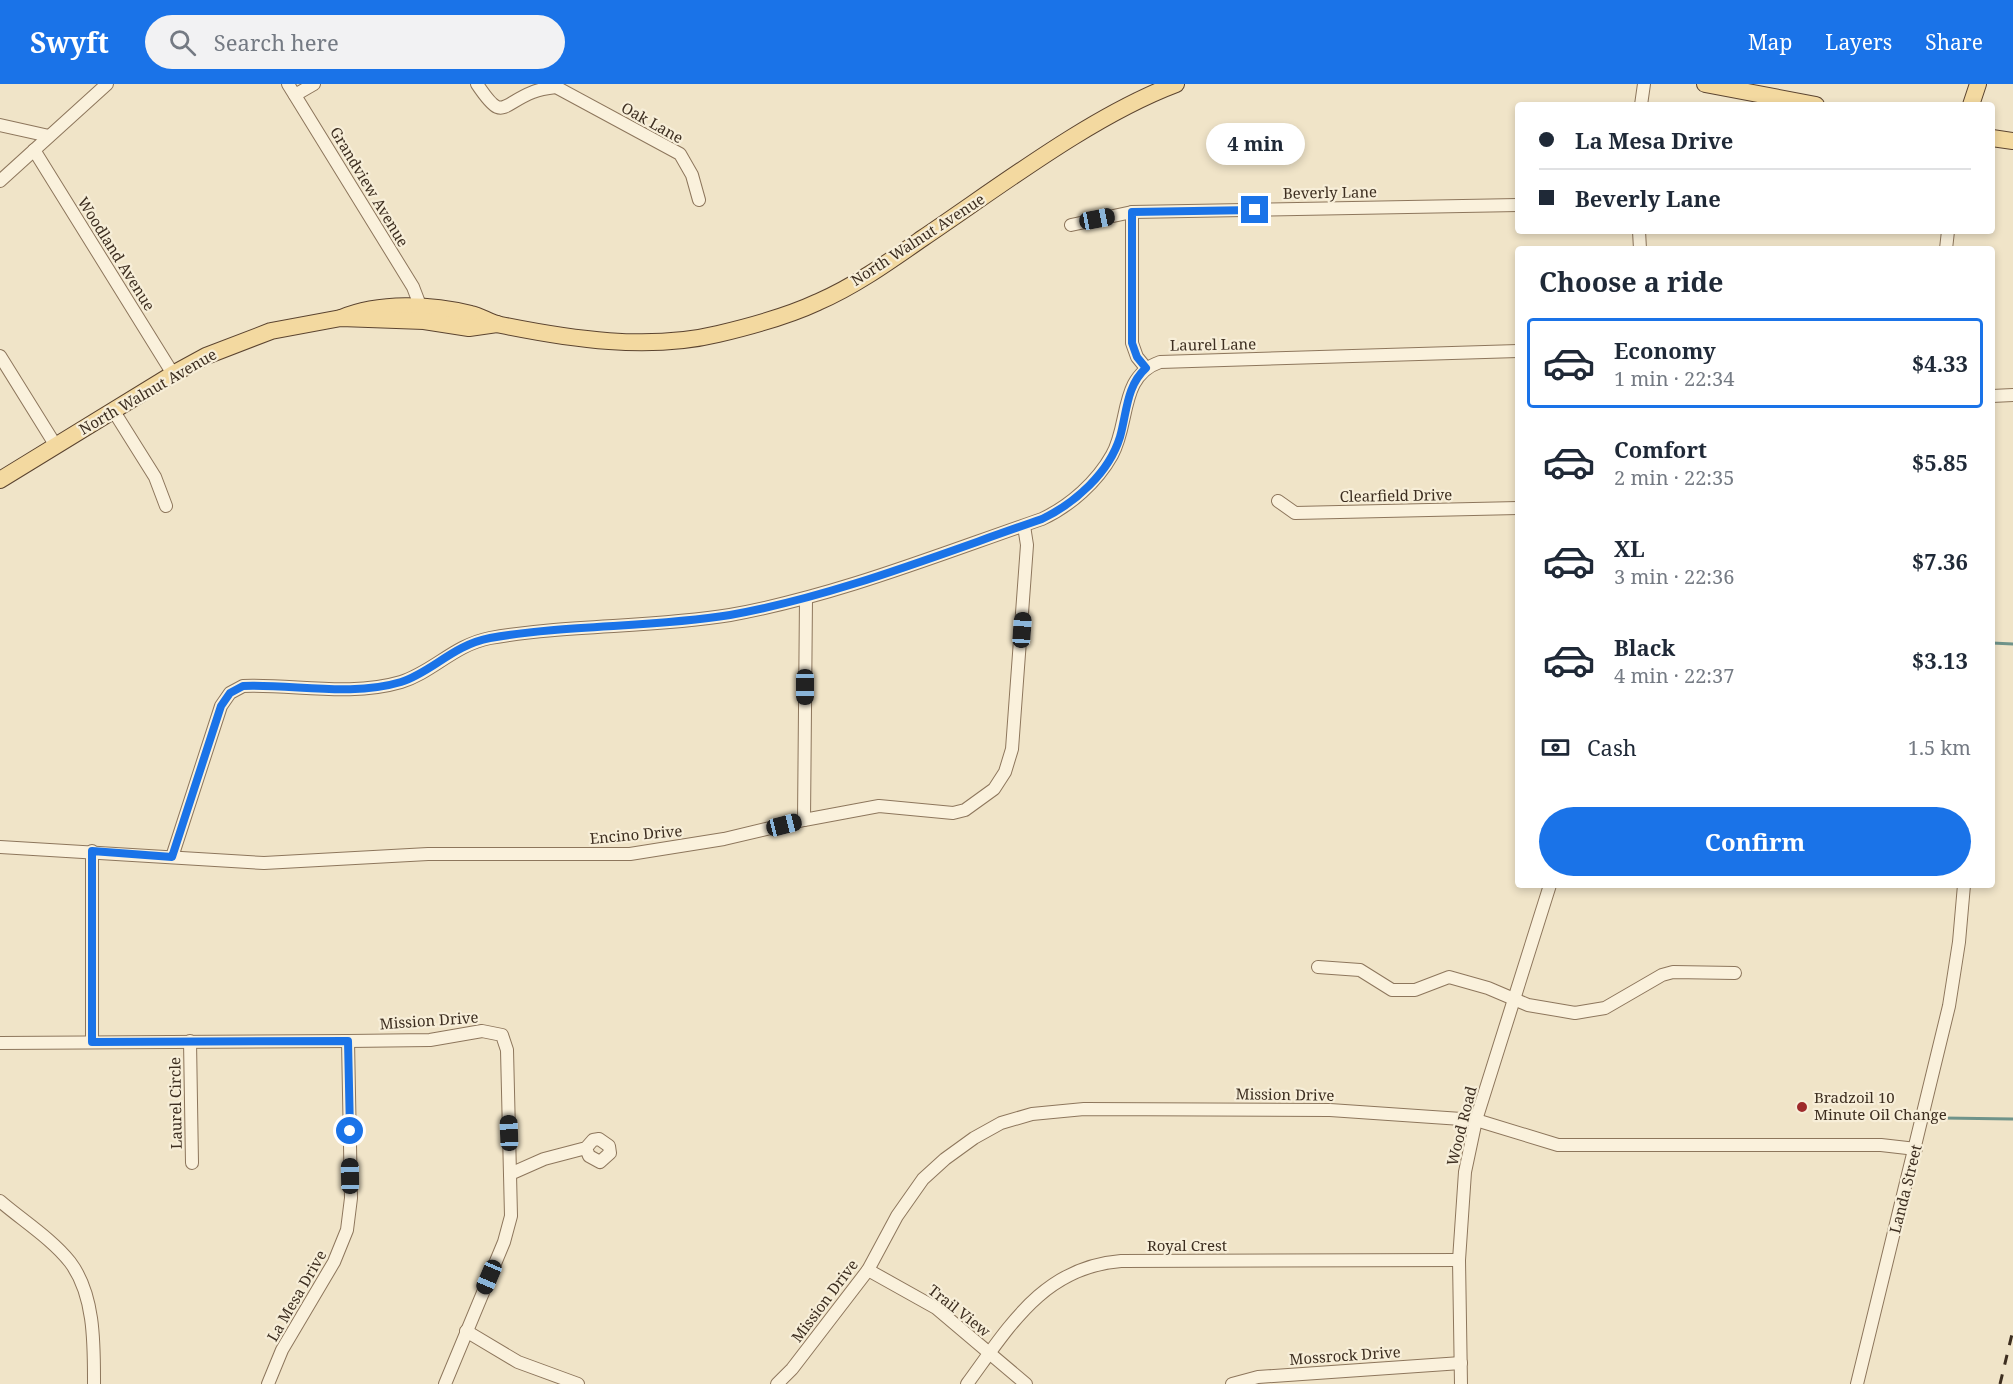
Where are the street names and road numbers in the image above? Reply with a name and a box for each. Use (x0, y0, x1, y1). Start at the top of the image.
street label: Oak Lane (618, 97, 687, 147)
street label: Grandview Avenue (326, 123, 414, 250)
street label: Beverly Lane (1283, 181, 1377, 203)
street label: North Walnut Avenue (847, 188, 988, 290)
street label: Woodland Avenue (74, 193, 160, 314)
street label: Laurel Lane (1170, 333, 1256, 355)
street label: North Walnut Avenue (75, 344, 220, 439)
street label: Clearfield Drive (1340, 484, 1452, 506)
street label: Encino Drive (589, 820, 683, 848)
street label: Mission Drive (379, 1007, 479, 1033)
street label: Laurel Circle (164, 1057, 186, 1149)
street label: Mission Drive (1235, 1083, 1335, 1105)
street label: Wood Road (1441, 1084, 1481, 1168)
street label: Landa Street (1884, 1142, 1926, 1235)
street label: Royal Crest (1147, 1235, 1227, 1255)
street label: La Mesa Drive (262, 1246, 330, 1345)
street label: Mission Drive (786, 1255, 862, 1346)
street label: Trail View (924, 1280, 995, 1341)
street label: Mossrock Drive (1289, 1341, 1401, 1369)

